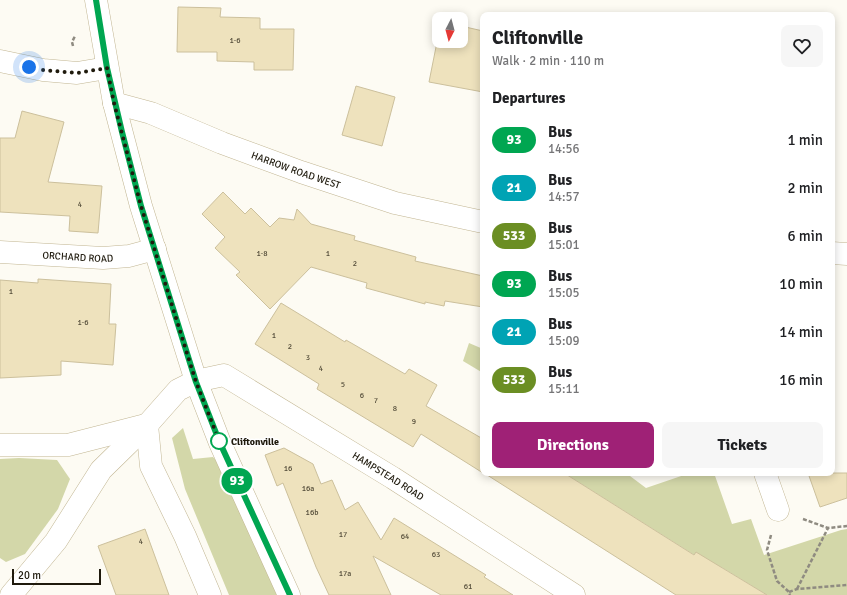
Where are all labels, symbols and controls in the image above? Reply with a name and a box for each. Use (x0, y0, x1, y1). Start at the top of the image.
north arrow (432, 12, 468, 48)
map controls (432, 12, 468, 48)
button: heart (781, 25, 823, 67)
text: Cliftonville (492, 26, 583, 50)
house number: 1-6 (229, 35, 241, 45)
text: Walk · 2 min · 110 m (492, 53, 604, 69)
your location (19, 57, 39, 77)
text: Departures (492, 89, 565, 107)
text: Bus (548, 123, 572, 141)
text: 93 (506, 131, 522, 148)
text: 1 min (787, 131, 823, 149)
text: 14:56 (548, 141, 580, 157)
street label: HARROW ROAD WEST (249, 149, 342, 192)
text: Bus (548, 171, 572, 189)
text: 21 (506, 179, 522, 196)
text: 2 min (787, 179, 823, 197)
text: 14:57 (548, 189, 580, 205)
house number: 4 (78, 199, 83, 209)
text: Bus (548, 219, 572, 237)
text: 533 (503, 227, 525, 244)
text: 6 min (787, 227, 823, 245)
text: 15:01 (548, 237, 580, 253)
house number: 1-8 (256, 248, 268, 258)
house number: 1 (326, 248, 330, 258)
street label: ORCHARD ROAD (42, 249, 114, 265)
house number: 2 (353, 258, 357, 268)
text: Bus (548, 267, 572, 285)
text: 93 (506, 275, 522, 292)
text: 10 min (779, 275, 823, 293)
text: 15:05 (548, 285, 580, 301)
house number: 1 (9, 286, 13, 296)
text: Bus (548, 315, 572, 333)
house number: 1-6 (77, 317, 89, 327)
text: 21 (506, 323, 522, 340)
text: 14 min (779, 323, 823, 341)
house number: 1 (272, 330, 276, 340)
text: 15:09 (548, 333, 580, 349)
house number: 2 (288, 341, 292, 351)
house number: 3 (306, 352, 310, 362)
house number: 4 (319, 363, 324, 373)
text: Bus (548, 363, 572, 381)
text: 533 (503, 371, 525, 388)
text: 16 min (779, 371, 823, 389)
house number: 5 (341, 379, 345, 389)
text: 15:11 (548, 381, 580, 397)
house number: 6 (360, 390, 364, 400)
house number: 7 (374, 395, 378, 405)
house number: 8 (393, 403, 397, 413)
house number: 9 (412, 416, 416, 426)
button: Directions (492, 422, 654, 468)
button: Tickets (662, 422, 823, 468)
marker: Cliftonville (210, 432, 228, 450)
place label: Cliftonville (231, 436, 279, 448)
street label: HAMPSTEAD ROAD (350, 450, 426, 503)
house number: 16 (284, 463, 292, 473)
line badge: 93 (219, 468, 255, 494)
text: 93 (229, 472, 245, 489)
house number: 16a (302, 483, 314, 493)
house number: 16b (306, 507, 318, 517)
house number: 17 (339, 529, 347, 539)
house number: 64 (401, 531, 410, 541)
house number: 4 (139, 536, 144, 546)
house number: 63 (432, 549, 440, 559)
scale bar (12, 567, 101, 586)
house number: 17a (339, 568, 351, 578)
text: 20 m (18, 569, 41, 582)
house number: 61 (464, 581, 472, 591)

